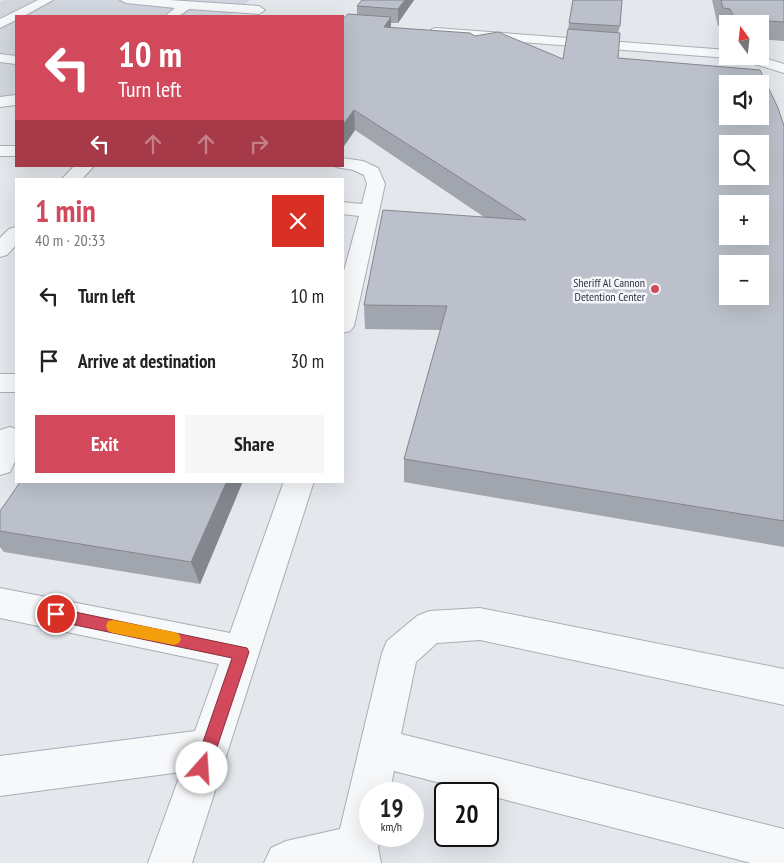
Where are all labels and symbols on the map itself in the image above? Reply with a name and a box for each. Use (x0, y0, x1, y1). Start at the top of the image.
north arrow (719, 15, 769, 65)
place label: Sheriff Al Cannon Detention Center (573, 275, 646, 304)
marker: Sheriff Al Cannon Detention Center (649, 283, 661, 295)
pin (35, 593, 77, 635)
position arrow (175, 741, 227, 793)
speed limit sign: 20 (434, 782, 499, 847)

